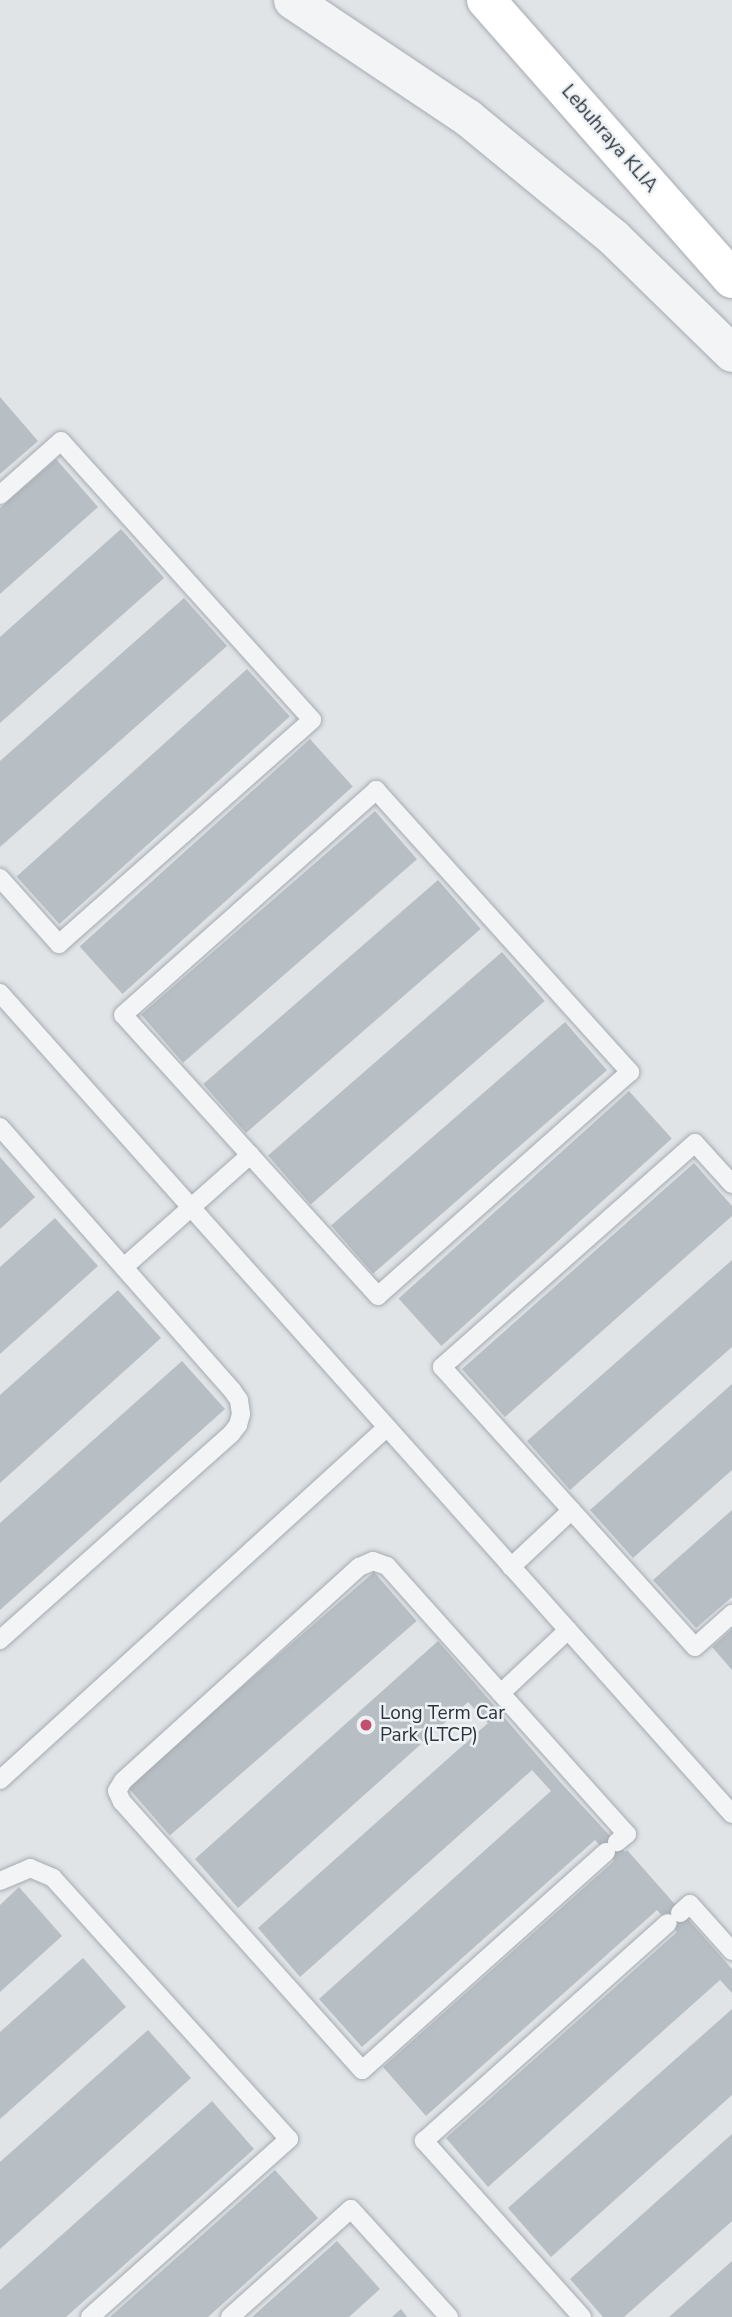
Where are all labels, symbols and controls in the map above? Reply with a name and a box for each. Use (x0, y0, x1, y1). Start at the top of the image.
street label: Lebuhraya KLIA (556, 81, 662, 197)
place label: Long Term Car Park (LTCP) (380, 1703, 505, 1747)
marker: Long Term Car Park (LTCP) (358, 1717, 374, 1733)

